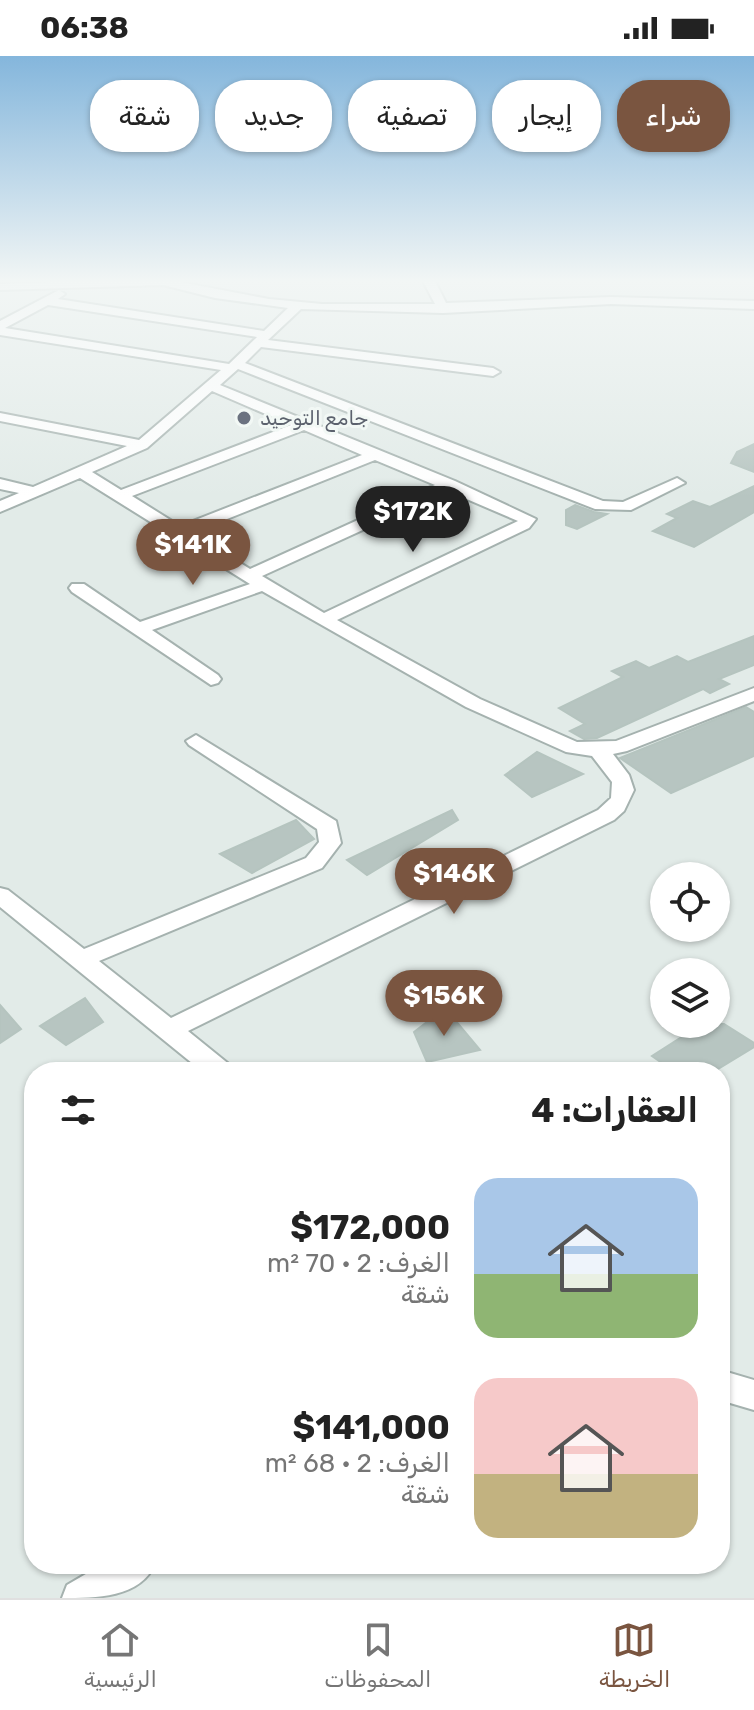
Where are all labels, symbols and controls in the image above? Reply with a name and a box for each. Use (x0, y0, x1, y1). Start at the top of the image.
text: 06:38 (40, 10, 129, 46)
chip: شقة (90, 80, 199, 152)
chip: جديد (215, 80, 332, 152)
chip: تصفية (348, 80, 476, 152)
chip: إيجار (492, 80, 601, 152)
chip: شراء (617, 80, 730, 152)
place label: جامع التوحيد (260, 406, 368, 432)
marker: جامع التوحيد (235, 409, 253, 427)
pin: $172K (357, 486, 469, 554)
text: $172K (373, 496, 453, 527)
pin: $141K (137, 519, 249, 587)
text: $141K (154, 529, 232, 560)
pin: $146K (398, 848, 510, 916)
text: $146K (413, 858, 495, 889)
map controls (650, 862, 730, 1038)
button: locate (650, 862, 730, 942)
button: layers (650, 958, 730, 1038)
pin: $156K (388, 970, 500, 1038)
text: $156K (403, 980, 485, 1011)
icon: filters (56, 1088, 100, 1132)
text: العقارات: 4 (531, 1090, 698, 1131)
text: $172,000 (290, 1207, 450, 1248)
icon: home (538, 1210, 634, 1306)
text: الغرف: 2 · 70 m² (267, 1248, 450, 1279)
text: شقة (401, 1279, 450, 1310)
text: $141,000 (293, 1407, 450, 1448)
icon: home (538, 1410, 634, 1506)
text: الغرف: 2 · 68 m² (265, 1448, 450, 1479)
text: شقة (401, 1479, 450, 1510)
tab: الرئيسية (84, 1618, 157, 1693)
tab: المحفوظات (324, 1618, 431, 1693)
tab: الخريطة (599, 1618, 670, 1693)

